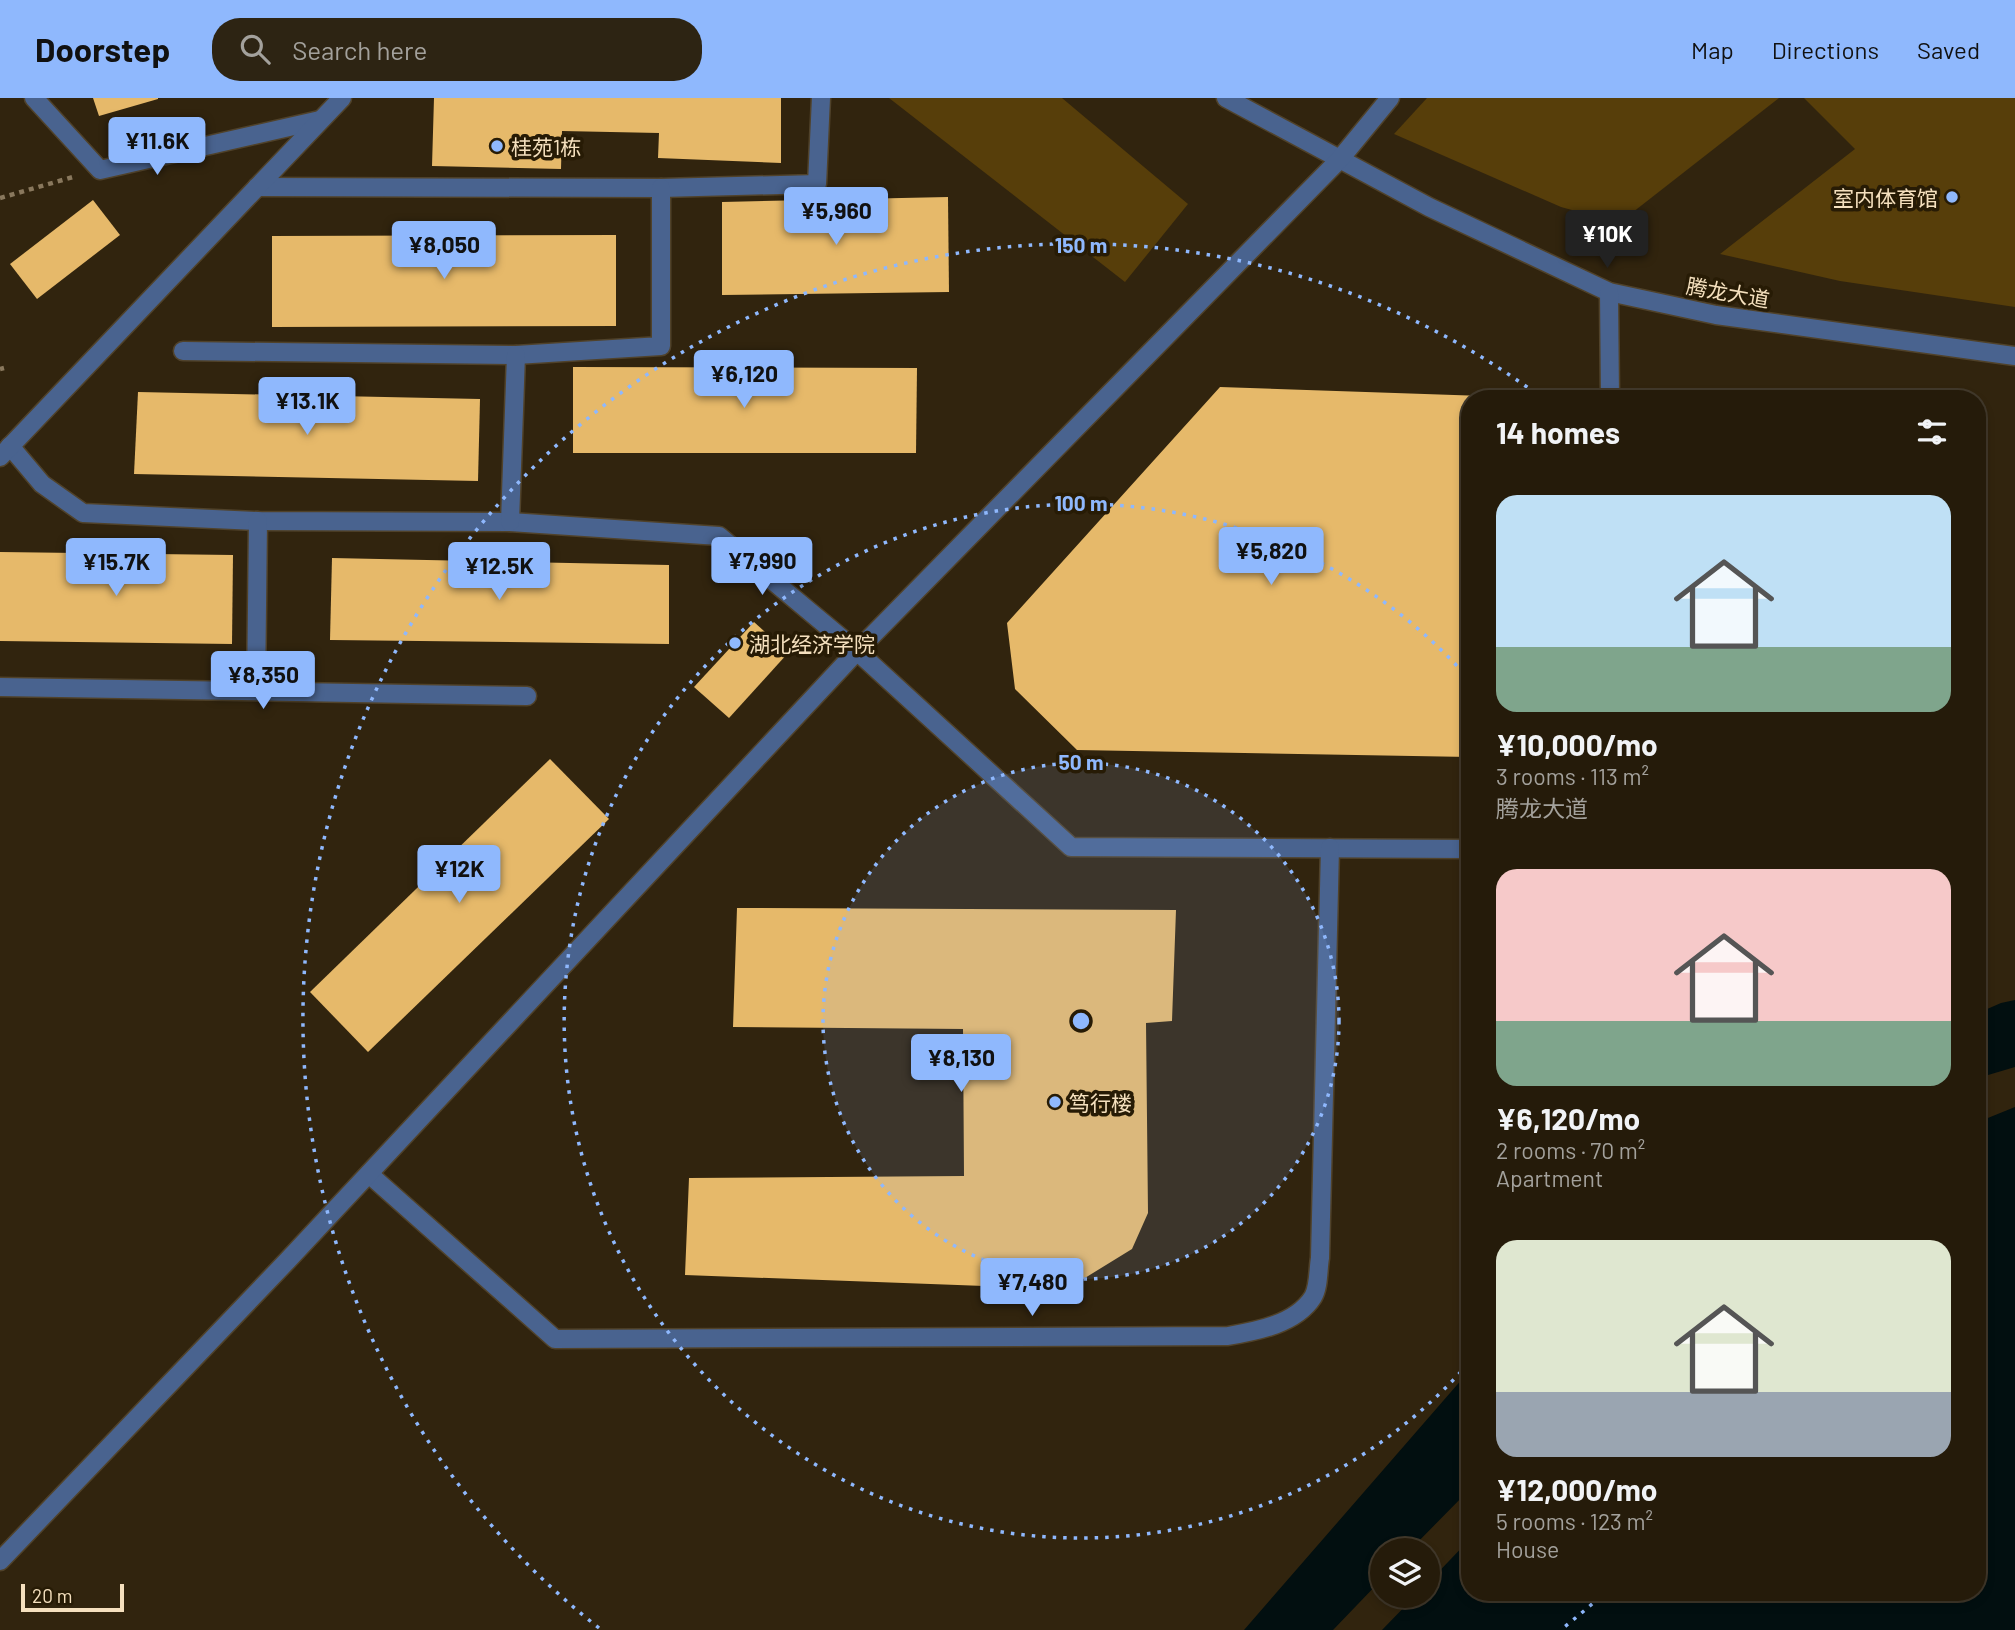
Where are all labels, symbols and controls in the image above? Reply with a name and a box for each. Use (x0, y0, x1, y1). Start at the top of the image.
search box (212, 18, 702, 81)
text: Doorstep (35, 29, 170, 69)
icon: search (236, 30, 274, 68)
text: Search here (292, 34, 427, 65)
text: Map (1691, 35, 1734, 64)
text: Directions (1772, 35, 1879, 64)
text: Saved (1917, 35, 1980, 64)
pin: ¥11.6K (100, 118, 214, 177)
text: ¥11.6K (124, 126, 190, 154)
place label: 桂苑1栋 (511, 134, 581, 159)
marker: 桂苑1栋 (489, 138, 505, 154)
place label: 室内体育馆 (1833, 185, 1938, 210)
pin: ¥5,960 (779, 188, 893, 247)
marker: 室内体育馆 (1944, 189, 1960, 205)
text: ¥5,960 (800, 196, 872, 224)
pin: ¥10K (1566, 211, 1648, 270)
text: ¥10K (1581, 219, 1633, 247)
pin: ¥8,050 (387, 222, 501, 281)
text: ¥8,050 (408, 230, 480, 258)
text: 150 m (1055, 232, 1107, 257)
street label: 腾龙大道 (1684, 272, 1772, 312)
pin: ¥6,120 (687, 350, 801, 410)
text: ¥6,120 (710, 359, 778, 387)
pin: ¥13.1K (250, 378, 364, 437)
text: ¥13.1K (274, 386, 340, 414)
icon: filters (1913, 413, 1951, 451)
text: 14 homes (1496, 414, 1620, 450)
text: 100 m (1054, 490, 1108, 515)
pin: ¥5,820 (1214, 528, 1328, 587)
text: ¥5,820 (1235, 536, 1307, 564)
pin: ¥15.7K (59, 538, 173, 598)
pin: ¥7,990 (705, 538, 819, 597)
icon: home (1661, 541, 1787, 667)
pin: ¥12.5K (442, 542, 556, 602)
text: ¥7,990 (727, 546, 797, 574)
text: ¥15.7K (82, 547, 150, 575)
text: ¥12.5K (464, 551, 534, 579)
place label: 湖北经济学院 (749, 631, 875, 656)
marker: 湖北经济学院 (727, 635, 743, 651)
pin: ¥8,350 (206, 652, 320, 711)
text: ¥8,350 (227, 660, 299, 688)
text: ¥10,000/mo (1496, 726, 1658, 762)
text: 50 m (1058, 749, 1104, 774)
text: 3 rooms · 113 m² (1496, 762, 1649, 790)
text: 腾龙大道 (1496, 794, 1588, 822)
pin: ¥12K (418, 846, 500, 905)
text: ¥12K (433, 854, 485, 882)
icon: home (1661, 915, 1787, 1041)
centre of rings (1069, 1009, 1093, 1033)
pin: ¥8,130 (904, 1034, 1018, 1094)
text: ¥8,130 (927, 1043, 995, 1071)
place label: 笃行楼 (1069, 1090, 1132, 1115)
marker: 笃行楼 (1047, 1094, 1063, 1110)
text: ¥6,120/mo (1496, 1100, 1640, 1136)
text: 2 rooms · 70 m² (1496, 1136, 1645, 1164)
text: Apartment (1496, 1164, 1603, 1192)
pin: ¥7,480 (975, 1258, 1089, 1318)
text: ¥7,480 (996, 1267, 1068, 1295)
icon: home (1661, 1286, 1787, 1412)
text: ¥12,000/mo (1496, 1471, 1657, 1507)
text: 5 rooms · 123 m² (1496, 1507, 1653, 1535)
text: House (1496, 1535, 1559, 1563)
map controls (1370, 1538, 1440, 1608)
button: layers (1370, 1538, 1440, 1608)
scale bar (21, 1581, 124, 1613)
text: 20 m (32, 1584, 72, 1607)

